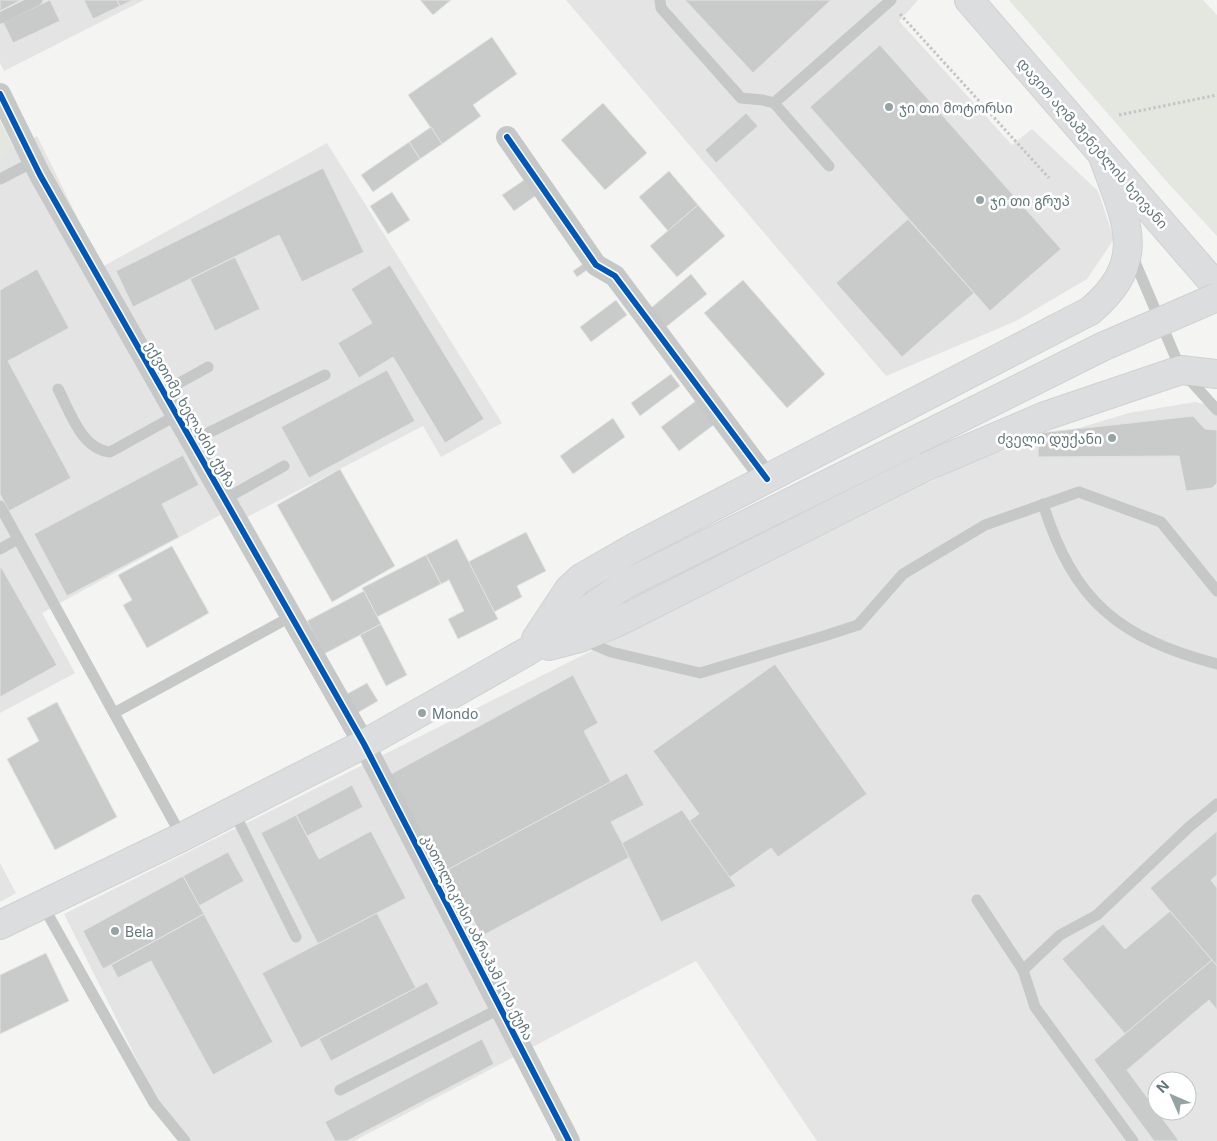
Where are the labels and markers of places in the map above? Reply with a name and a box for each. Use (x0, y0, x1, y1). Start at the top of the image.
place label: ჯი თი მოტორსი (899, 99, 1013, 117)
marker: ჯი თი მოტორსი (883, 101, 895, 113)
place label: ჯი თი გრუპ (990, 192, 1070, 210)
marker: ჯი თი გრუპ (974, 194, 986, 206)
place label: ძველი დუქანი (997, 430, 1102, 448)
marker: ძველი დუქანი (1106, 432, 1118, 444)
place label: Mondo (432, 705, 478, 722)
marker: Mondo (416, 707, 428, 719)
place label: Bela (125, 923, 154, 940)
marker: Bela (109, 925, 121, 937)

